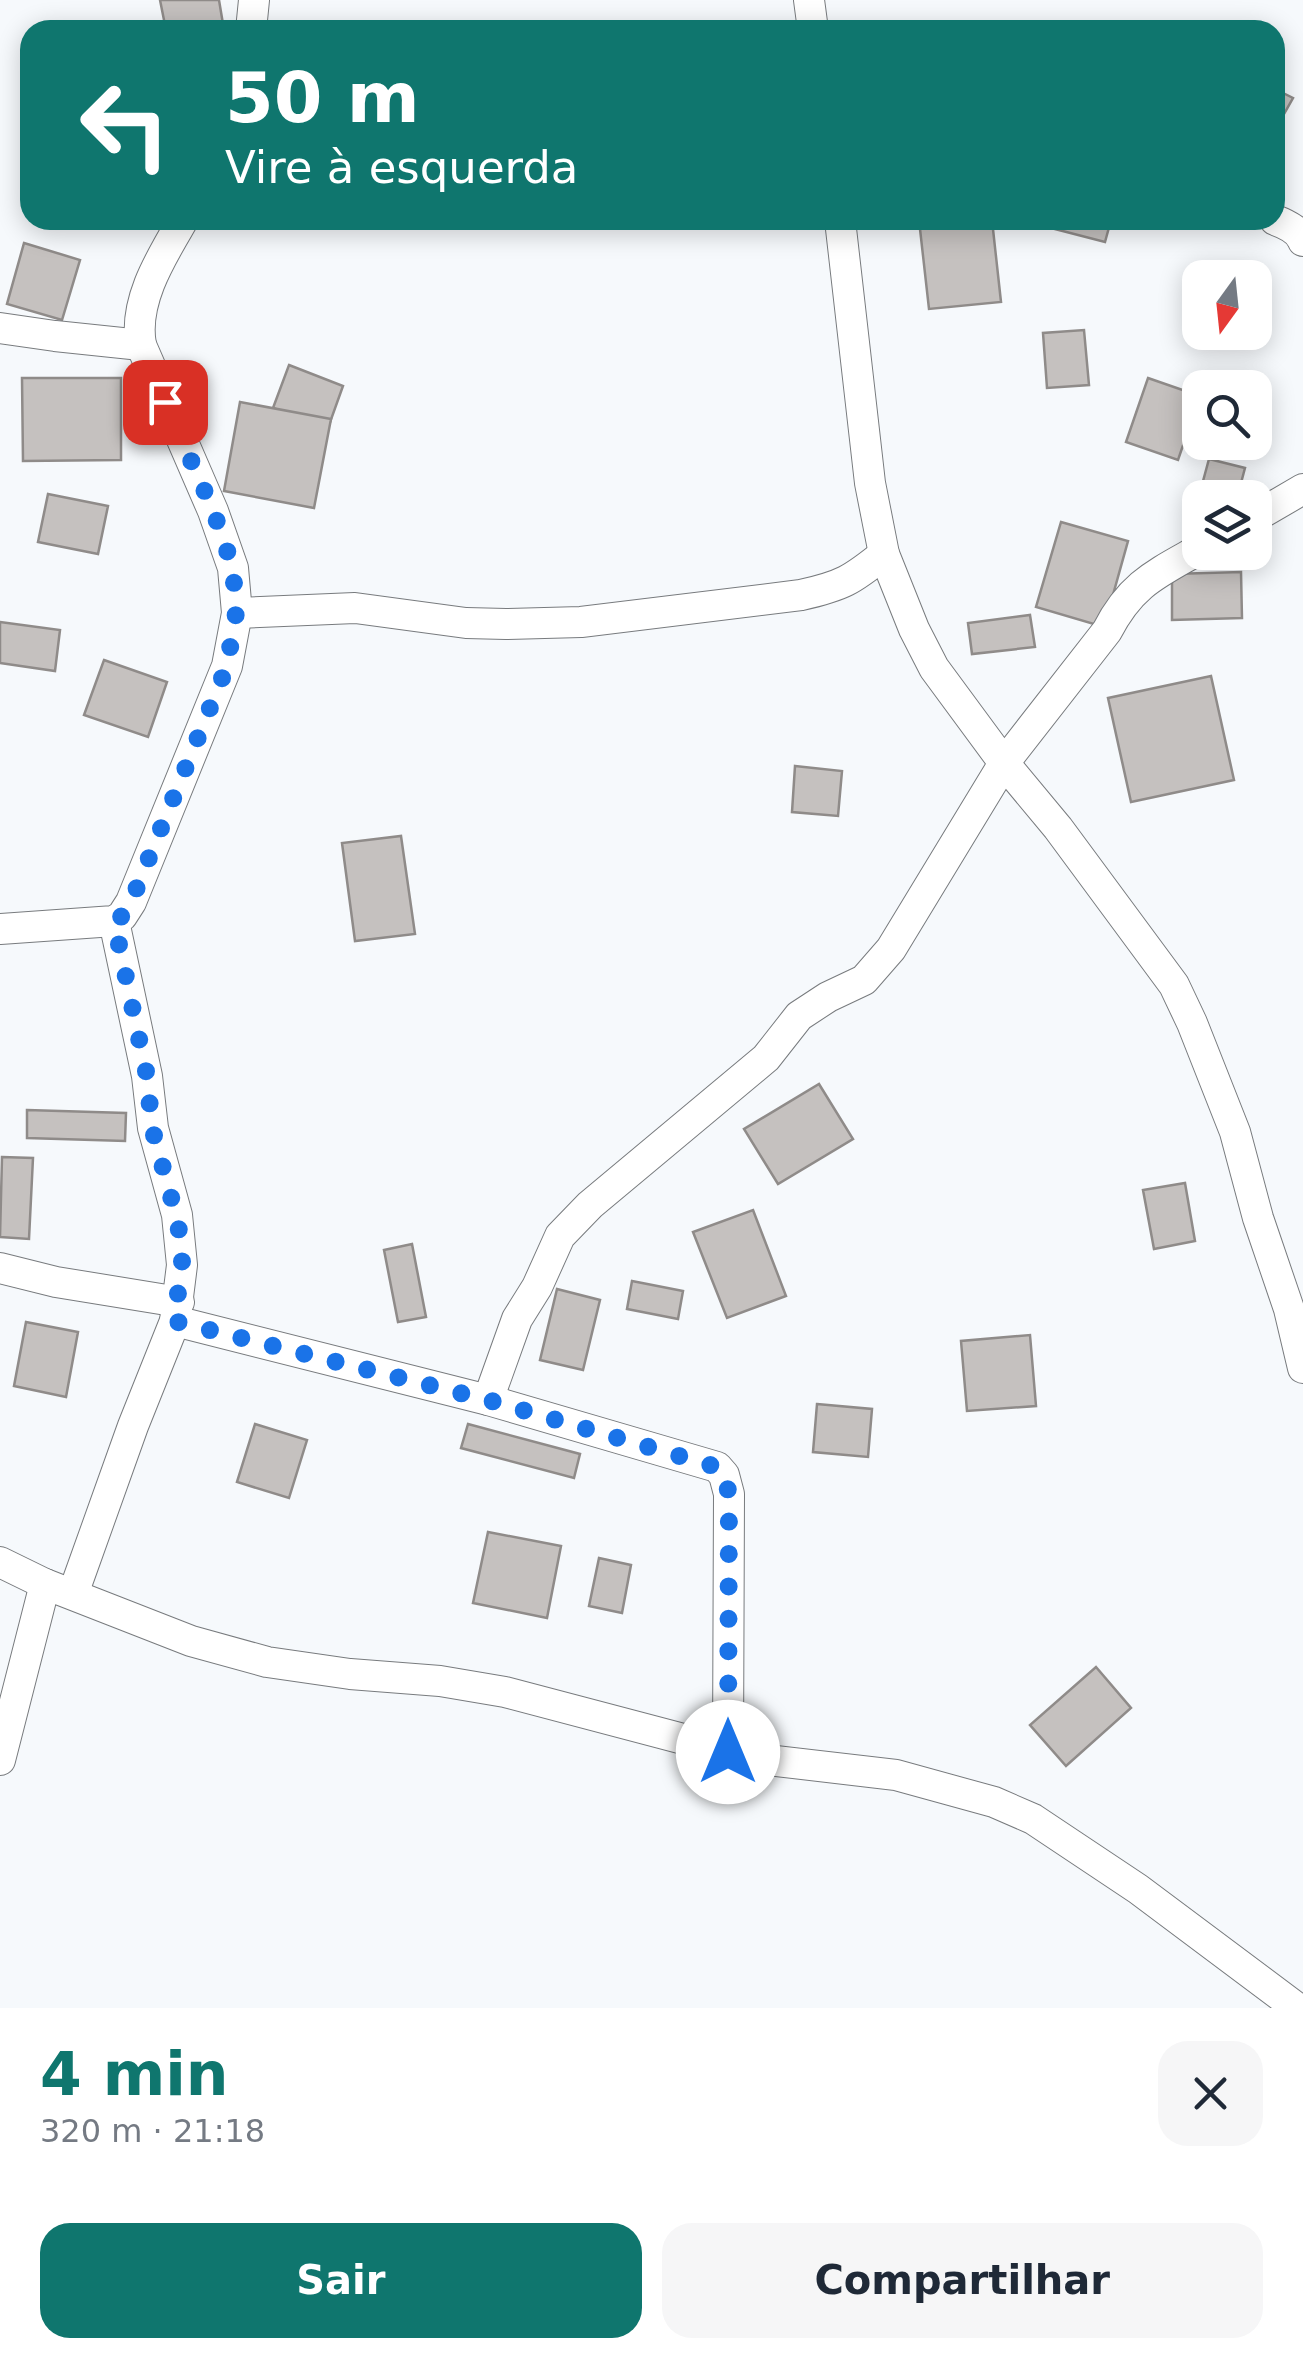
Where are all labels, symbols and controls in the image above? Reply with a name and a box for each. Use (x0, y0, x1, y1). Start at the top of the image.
text: 50 m (225, 57, 420, 139)
icon: left (60, 60, 190, 190)
text: Vire à esquerda (225, 141, 578, 194)
north arrow (1182, 260, 1272, 350)
map controls (1182, 260, 1272, 570)
pin (123, 360, 208, 445)
button: search (1182, 370, 1272, 460)
icon: arrive (138, 375, 193, 430)
button: layers (1182, 480, 1272, 570)
position arrow (676, 1700, 780, 1804)
text: 4 min (40, 2039, 228, 2109)
button: close (1158, 2041, 1263, 2146)
text: 320 m · 21:18 (40, 2112, 265, 2150)
button: Sair (40, 2223, 642, 2338)
button: Compartilhar (662, 2223, 1263, 2338)

